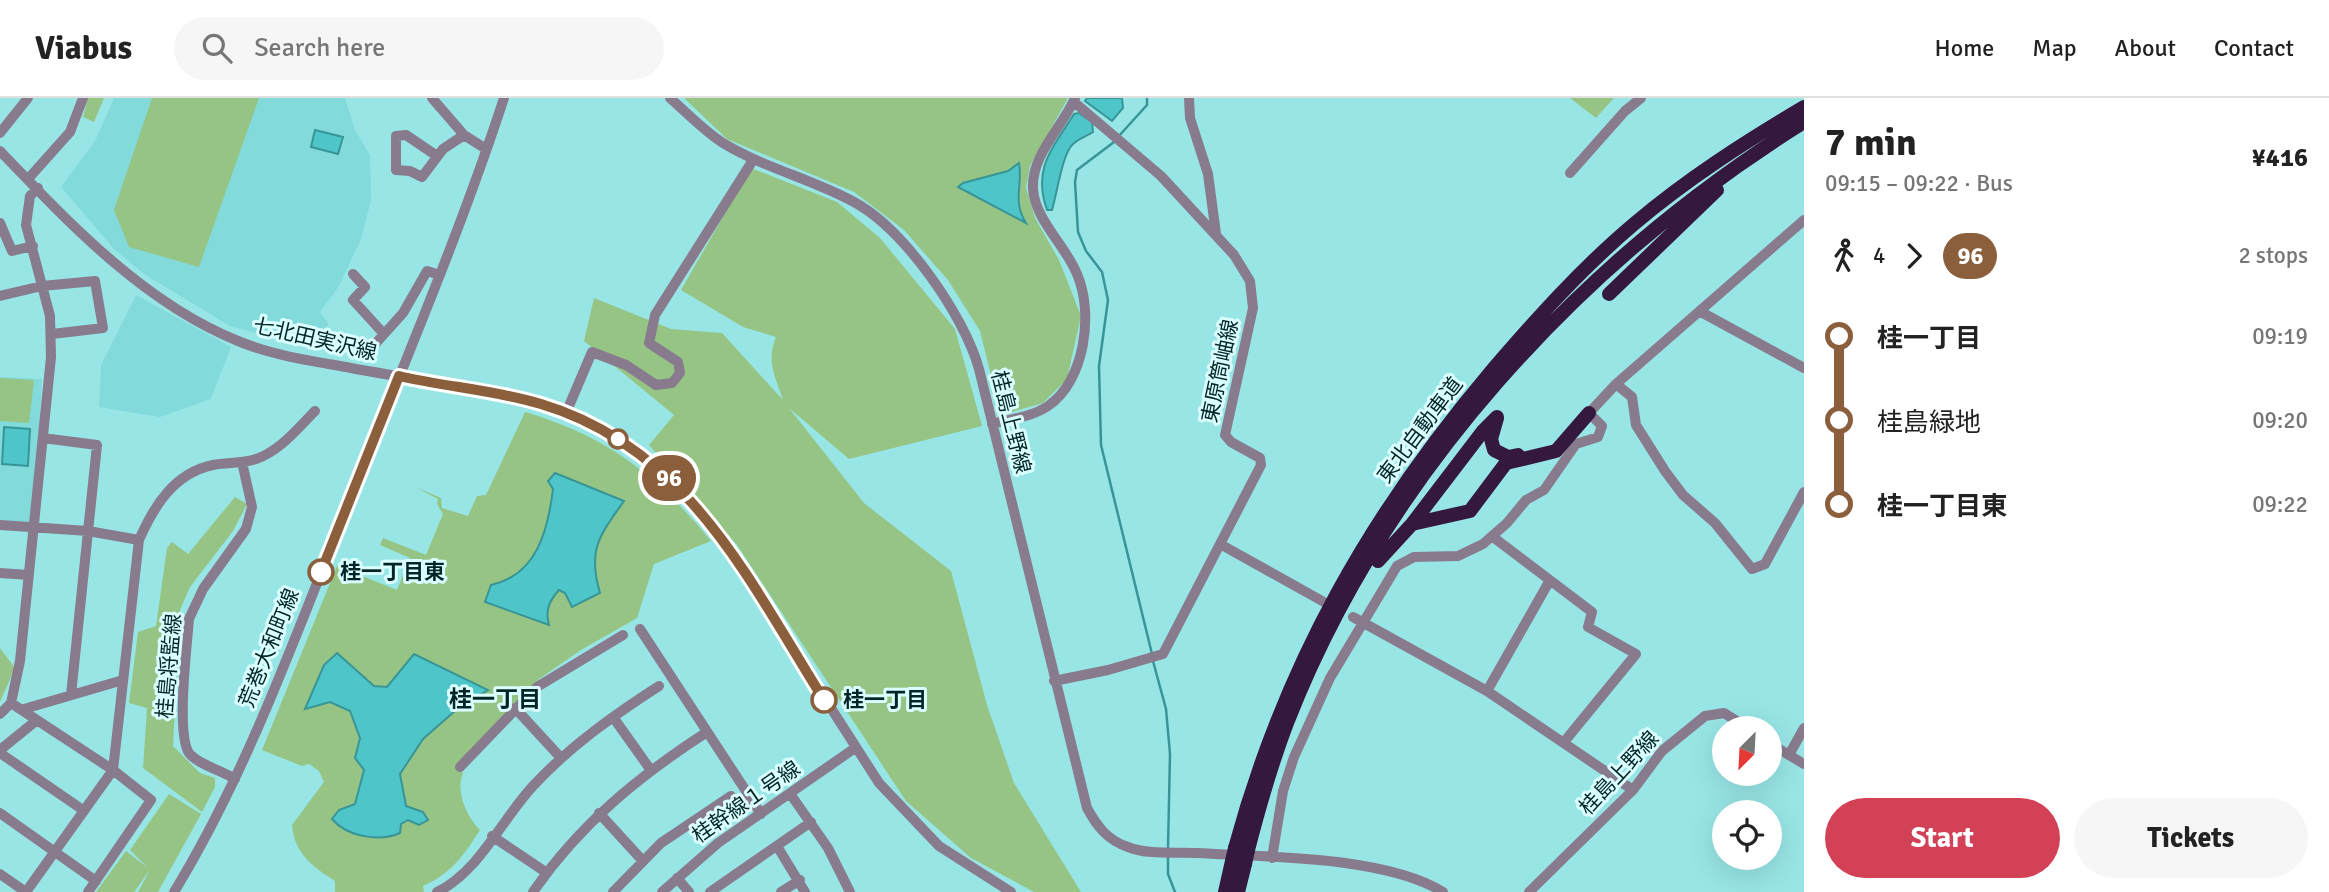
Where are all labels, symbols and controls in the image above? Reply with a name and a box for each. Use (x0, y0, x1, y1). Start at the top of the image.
search box (174, 17, 664, 80)
text: Viabus (35, 28, 132, 69)
icon: search (198, 29, 236, 67)
text: Search here (254, 32, 385, 64)
text: Home (1934, 33, 1994, 63)
text: Map (2032, 33, 2077, 63)
text: About (2115, 33, 2176, 63)
text: Contact (2214, 33, 2294, 63)
text: 7 min (1825, 119, 1917, 166)
text: ¥416 (2252, 142, 2308, 174)
text: 09:15 – 09:22 · Bus (1825, 169, 2013, 198)
icon: walk (1825, 237, 1863, 275)
icon: forward (1895, 237, 1933, 275)
text: 4 (1873, 241, 1885, 270)
text: 96 (1957, 241, 1983, 271)
text: 2 stops (2238, 241, 2308, 270)
street label: 七北田実沢線 (251, 312, 379, 366)
street label: 東原筒岫線 (1196, 317, 1244, 425)
text: 09:19 (2252, 322, 2308, 351)
text: 桂一丁目 (1877, 323, 1981, 355)
street label: 桂島上野線 (986, 368, 1036, 476)
street label: 東北自動車道 (1372, 372, 1468, 488)
text: 09:20 (2252, 406, 2308, 435)
text: 桂島緑地 (1877, 407, 1981, 439)
unlabelled marker (608, 429, 628, 449)
line badge: 96 (638, 455, 700, 501)
text: 96 (656, 463, 682, 493)
text: 09:22 (2252, 490, 2308, 519)
text: 桂一丁目東 (1877, 491, 2007, 523)
marker: 桂一丁目東 (308, 559, 334, 585)
place label: 桂一丁目東 (340, 559, 445, 585)
street label: 荒巻大和町線 (233, 585, 305, 711)
street label: 桂島将監線 (151, 613, 187, 719)
district label: 桂一丁目 (449, 685, 541, 714)
marker: 桂一丁目 (811, 687, 837, 713)
place label: 桂一丁目 (843, 687, 927, 713)
north arrow (1712, 716, 1782, 786)
map controls (1712, 716, 1782, 870)
street label: 桂島上野線 (1574, 726, 1664, 820)
street label: 桂幹線１号線 (687, 755, 805, 849)
button: Start (1825, 798, 2060, 878)
button: Tickets (2074, 798, 2308, 878)
button: locate (1712, 800, 1782, 870)

